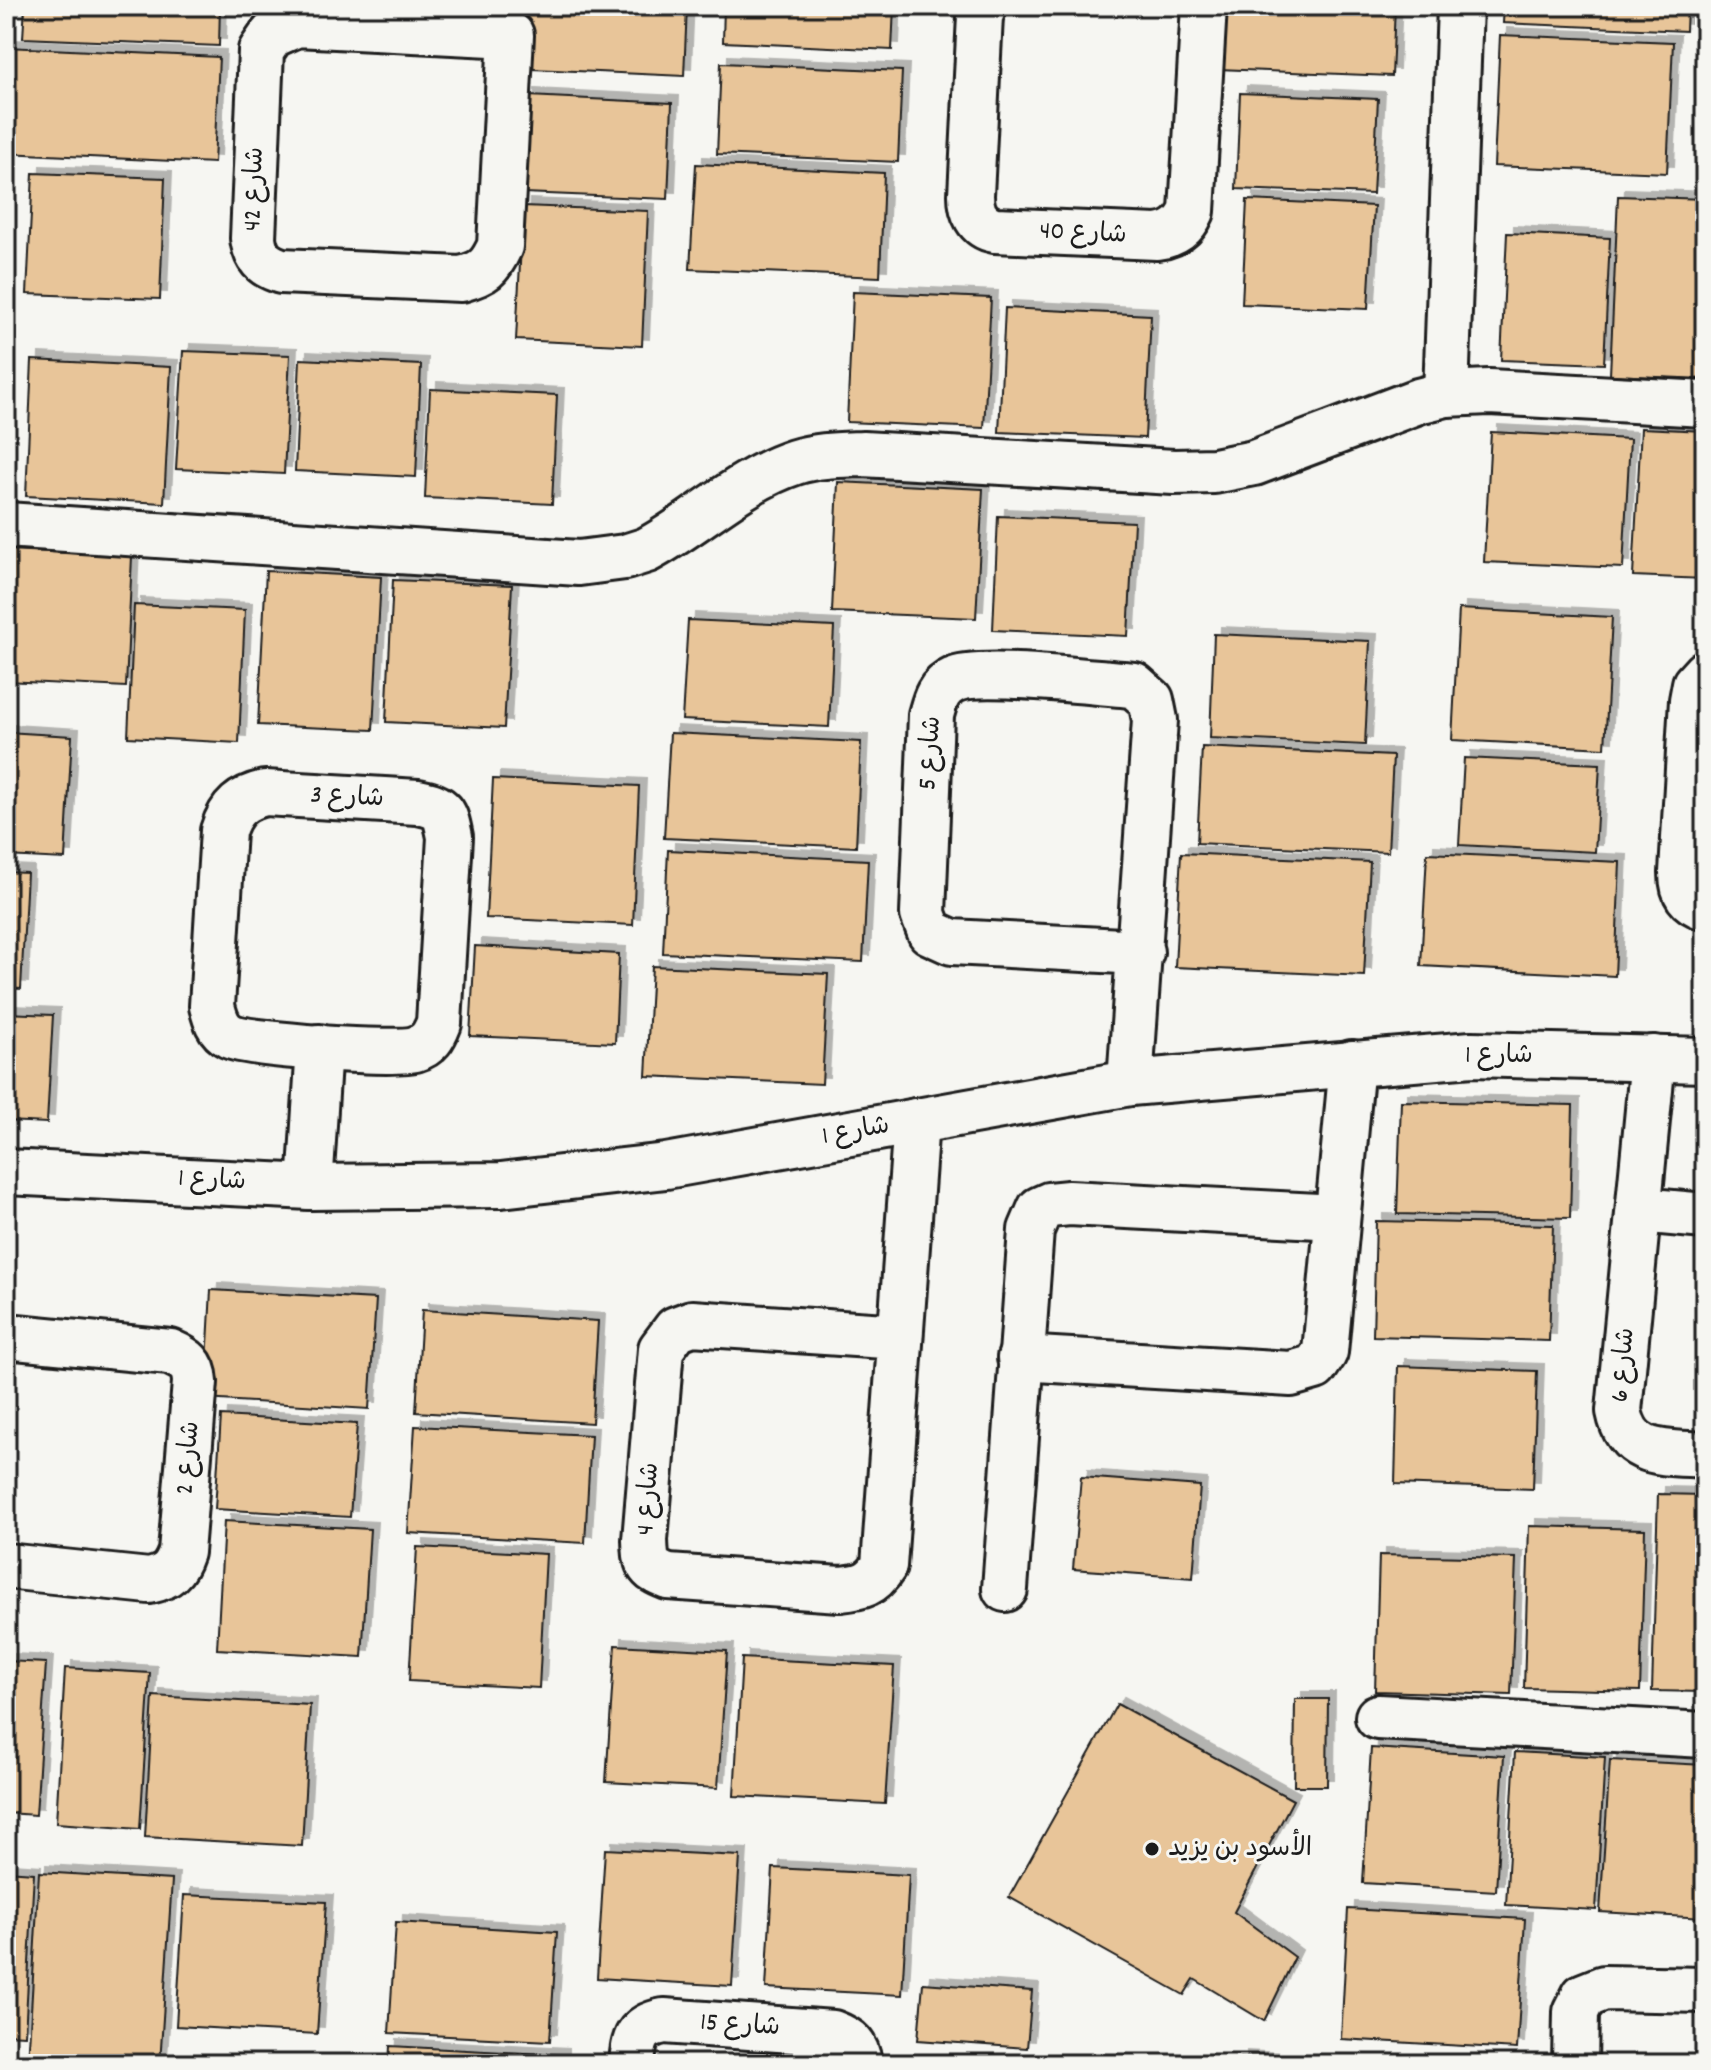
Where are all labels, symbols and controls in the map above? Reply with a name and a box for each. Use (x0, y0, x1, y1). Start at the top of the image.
street label: شارع 42 (235, 146, 275, 232)
street label: شارع 40 (1038, 213, 1128, 255)
street label: شارع 5 (910, 715, 952, 791)
street label: شارع 3 (309, 778, 385, 818)
street label: شارع 1 (1465, 1038, 1533, 1075)
street label: شارع 1 (819, 1108, 893, 1156)
street label: شارع 1 (177, 1161, 247, 1201)
street label: شارع 6 (1602, 1326, 1646, 1404)
street label: شارع 2 (167, 1420, 211, 1496)
street label: شارع 4 (628, 1461, 670, 1537)
place label: الأسود بن يزيد (1168, 1828, 1312, 1868)
marker: الأسود بن يزيد (1143, 1840, 1161, 1858)
street label: شارع 15 (699, 2005, 781, 2047)

